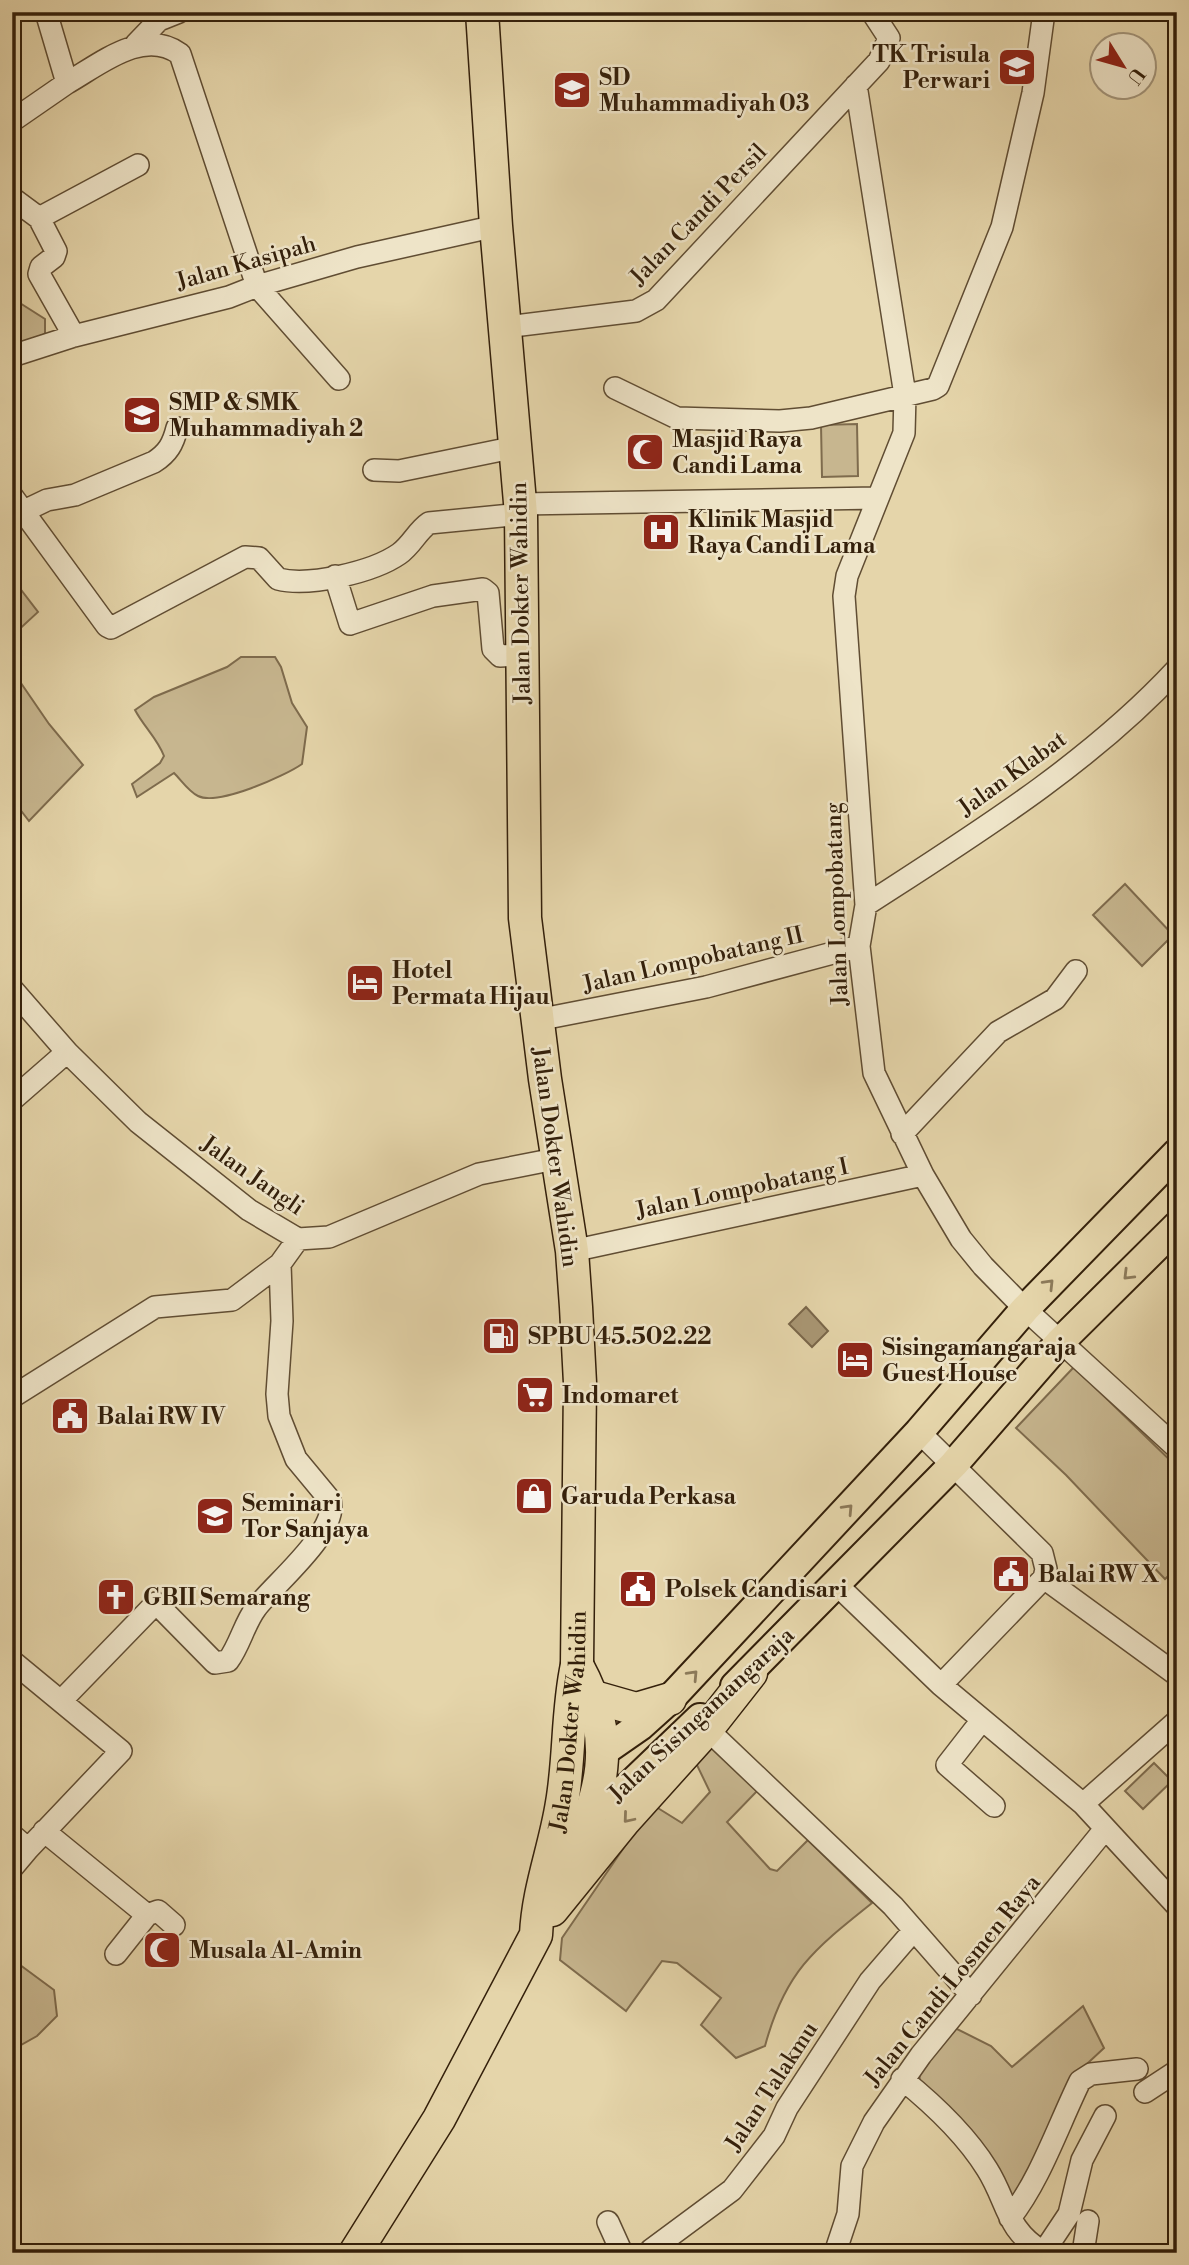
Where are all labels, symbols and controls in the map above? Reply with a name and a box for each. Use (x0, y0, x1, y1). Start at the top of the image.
north arrow (1088, 32, 1158, 102)
place label: TK Trisula Perwari (872, 41, 991, 95)
school or university icon: TK Trisula Perwari (996, 46, 1038, 88)
text: U (1122, 63, 1150, 89)
place label: SD Muhammadiyah 03 (599, 64, 810, 118)
school or university icon: SD Muhammadiyah 03 (551, 69, 593, 111)
street label: Jalan Candi Persil (624, 138, 773, 292)
street label: Jalan Kasipah (172, 230, 320, 297)
place label: SMP & SMK Muhammadiyah 2 (169, 389, 363, 443)
school or university icon: SMP & SMK Muhammadiyah 2 (121, 394, 163, 436)
place label: Masjid Raya Candi Lama (672, 426, 803, 480)
mosque icon: Masjid Raya Candi Lama (624, 431, 666, 473)
street label: Jalan Dokter Wahidin (505, 481, 537, 705)
place label: Klinik Masjid Raya Candi Lama (688, 506, 876, 560)
hospital icon: Klinik Masjid Raya Candi Lama (640, 511, 682, 553)
street label: Jalan Klabat (952, 725, 1072, 823)
street label: Jalan Lompobatang (819, 802, 855, 1007)
street label: Jalan Lompobatang II (579, 921, 806, 999)
place label: Hotel Permata Hijau (392, 957, 550, 1011)
hotel icon: Hotel Permata Hijau (344, 962, 386, 1004)
street label: Jalan Dokter Wahidin (526, 1044, 584, 1269)
street label: Jalan Jangli (195, 1129, 309, 1222)
street label: Jalan Lompobatang I (632, 1153, 851, 1225)
one-way arrow (1124, 1266, 1137, 1279)
one-way arrow (1041, 1280, 1054, 1293)
fuel station icon: SPBU 45.502.22 (480, 1315, 522, 1357)
place label: SPBU 45.502.22 (528, 1323, 712, 1351)
place label: Sisingamangaraja Guest House (882, 1334, 1077, 1388)
hotel icon: Sisingamangaraja Guest House (834, 1339, 876, 1381)
supermarket icon: Indomaret (514, 1374, 556, 1416)
place label: Indomaret (562, 1382, 679, 1410)
public building icon: Balai RW IV (49, 1395, 91, 1437)
place label: Balai RW IV (97, 1403, 226, 1431)
shop icon: Garuda Perkasa (513, 1475, 555, 1517)
place label: Garuda Perkasa (561, 1483, 737, 1511)
place label: Seminari Tor Sanjaya (242, 1490, 369, 1544)
school or university icon: Seminari Tor Sanjaya (194, 1495, 236, 1537)
one-way arrow (840, 1504, 853, 1517)
public building icon: Balai RW X (990, 1553, 1032, 1595)
place label: Balai RW X (1038, 1561, 1159, 1589)
public building icon: Polsek Candisari (617, 1568, 659, 1610)
church icon: GBII Semarang (95, 1576, 137, 1618)
place label: Polsek Candisari (665, 1576, 847, 1604)
place label: GBII Semarang (143, 1584, 311, 1612)
street label: Jalan Dokter Wahidin (543, 1610, 593, 1836)
street label: Jalan Sisingamangaraja (602, 1621, 801, 1809)
one-way arrow (684, 1670, 697, 1683)
one-way arrow (623, 1810, 636, 1823)
street label: Jalan Candi Losmen Raya (858, 1869, 1047, 2093)
mosque icon: Musala Al-Amin (141, 1929, 183, 1971)
place label: Musala Al-Amin (189, 1937, 362, 1965)
street label: Jalan Talakmu (719, 2017, 824, 2157)

